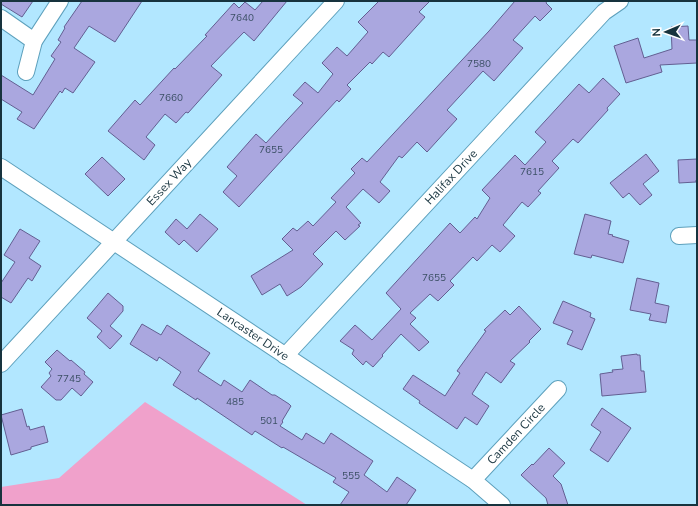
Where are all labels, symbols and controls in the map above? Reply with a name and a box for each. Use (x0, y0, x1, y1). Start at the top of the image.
house number: 7640 (230, 11, 254, 25)
north arrow (646, 12, 686, 52)
text: N (649, 28, 664, 37)
house number: 7580 (467, 57, 491, 71)
house number: 7660 (159, 91, 183, 105)
house number: 7655 (259, 143, 283, 157)
street label: Halifax Drive (421, 146, 481, 208)
street label: Essex Way (143, 154, 196, 209)
house number: 7615 (520, 165, 544, 179)
house number: 7655 (422, 271, 446, 285)
street label: Lancaster Drive (214, 304, 292, 364)
house number: 7745 (57, 372, 81, 386)
house number: 485 (226, 395, 244, 409)
street label: Camden Circle (483, 400, 549, 468)
house number: 501 (260, 414, 278, 428)
house number: 555 (342, 469, 360, 483)

